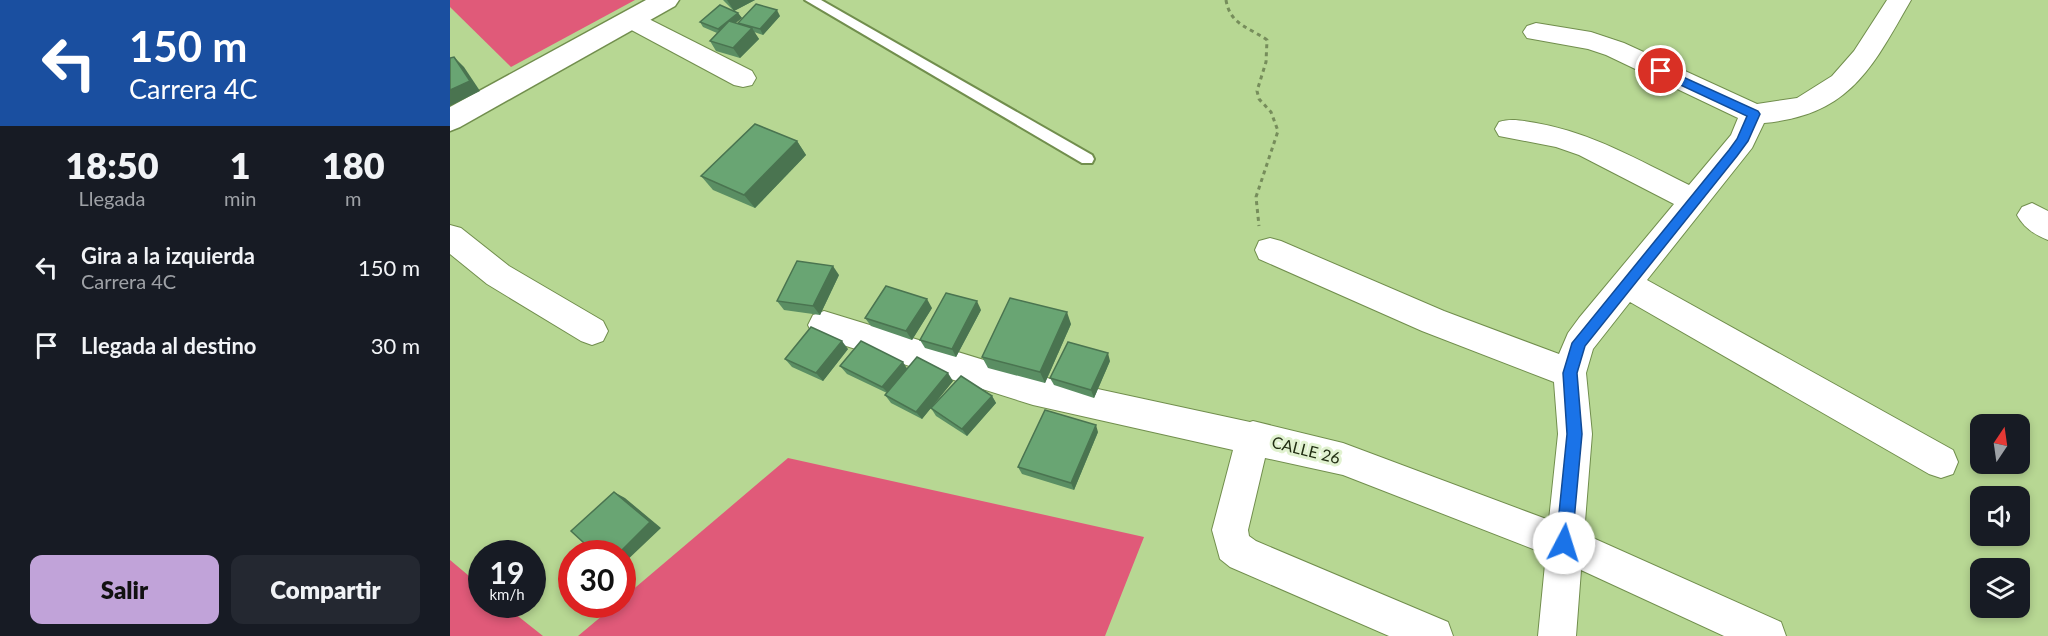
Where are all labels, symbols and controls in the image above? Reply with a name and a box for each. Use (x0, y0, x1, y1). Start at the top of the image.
text: 150 m (129, 21, 247, 71)
icon: left (30, 24, 108, 102)
pin (1635, 45, 1686, 96)
icon: arrive (1644, 54, 1677, 87)
text: Carrera 4C (129, 72, 257, 105)
text: 18:50 (65, 143, 159, 187)
text: 1 (230, 143, 251, 187)
text: 180 (322, 143, 385, 187)
text: Llegada (78, 186, 146, 210)
text: min (224, 186, 256, 210)
text: m (345, 186, 361, 210)
text: Gira a la izquierda (81, 242, 255, 269)
icon: left (30, 251, 63, 284)
text: 150 m (358, 254, 420, 281)
text: Carrera 4C (81, 269, 176, 293)
icon: arrive (30, 329, 63, 362)
text: Llegada al destino (81, 332, 257, 359)
text: 30 m (371, 332, 420, 359)
north arrow (1970, 414, 2030, 474)
map controls (1970, 414, 2030, 618)
street label: CALLE 26 (1270, 432, 1342, 467)
button: sound (1970, 486, 2030, 546)
position arrow (1532, 511, 1596, 575)
speed limit sign: 30 (558, 540, 636, 618)
text: 19 (490, 554, 524, 590)
button: Salir (30, 555, 219, 624)
button: Compartir (231, 555, 420, 624)
button: layers (1970, 558, 2030, 618)
text: km/h (489, 585, 525, 603)

